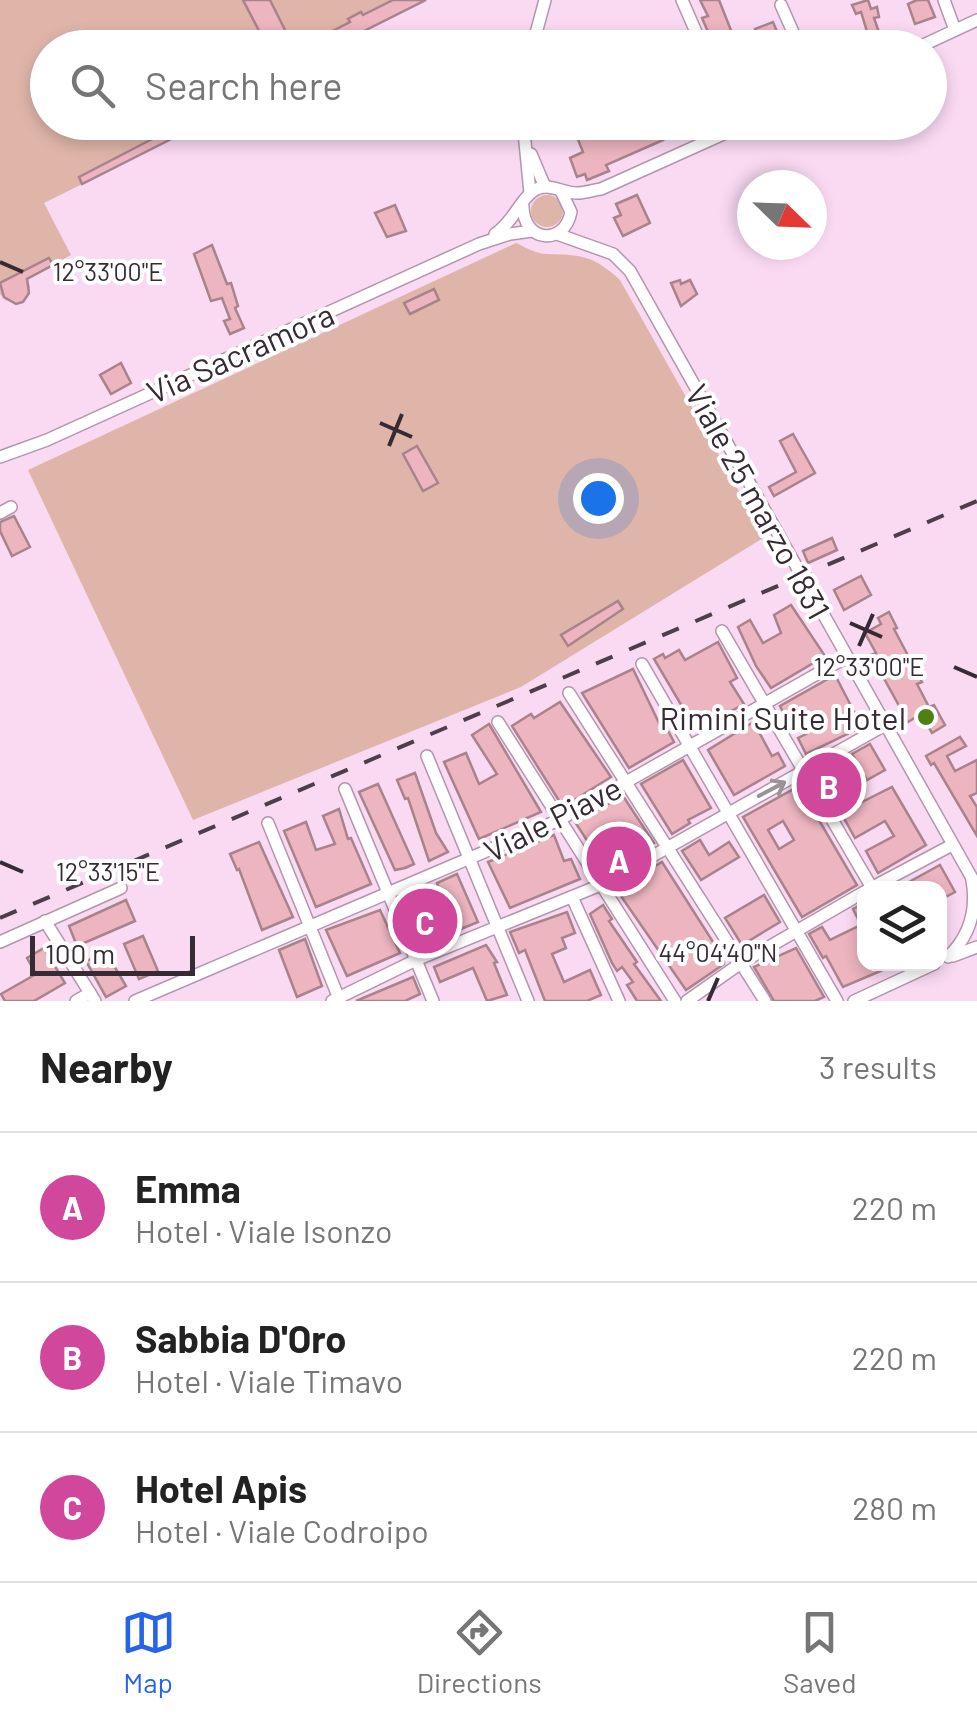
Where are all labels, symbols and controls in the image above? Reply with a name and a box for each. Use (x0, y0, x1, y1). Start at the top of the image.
search box (30, 30, 947, 140)
icon: search (65, 58, 120, 113)
text: Search here (145, 62, 343, 108)
north arrow (737, 170, 827, 260)
text: 12°33'00"E (53, 256, 163, 286)
street label: Via Sacramora (140, 294, 340, 410)
street label: Viale 25 marzo 1831 (679, 377, 839, 625)
your location (573, 473, 624, 524)
text: 12°33'00"E (814, 651, 924, 681)
place label: Rimini Suite Hotel (659, 698, 906, 736)
marker: Rimini Suite Hotel (915, 706, 937, 728)
pin: B (796, 748, 862, 822)
street label: Viale Piave (477, 767, 627, 869)
one-way arrow (756, 778, 786, 798)
pin: A (586, 822, 652, 896)
text: 12°33'15"E (56, 856, 160, 886)
map controls (857, 881, 947, 971)
button: layers (857, 881, 947, 971)
pin: C (392, 884, 458, 958)
scale bar (30, 931, 195, 976)
text: 100 m (45, 936, 115, 970)
text: 44°04'40"N (658, 937, 778, 967)
text: Nearby (40, 1041, 173, 1091)
text: 3 results (819, 1047, 937, 1085)
text: Emma (135, 1165, 241, 1211)
text: A (62, 1188, 83, 1226)
text: 220 m (852, 1188, 937, 1226)
text: Hotel · Viale Isonzo (135, 1211, 393, 1249)
text: Sabbia D'Oro (135, 1315, 346, 1361)
text: B (63, 1338, 82, 1376)
text: 220 m (852, 1338, 937, 1376)
text: Hotel · Viale Timavo (135, 1361, 403, 1399)
text: Hotel Apis (135, 1465, 307, 1511)
text: C (63, 1488, 82, 1526)
text: 280 m (852, 1488, 937, 1526)
text: Hotel · Viale Codroipo (135, 1511, 429, 1549)
tab: Map (121, 1605, 176, 1699)
tab: Directions (417, 1605, 542, 1699)
tab: Saved (783, 1605, 856, 1699)

